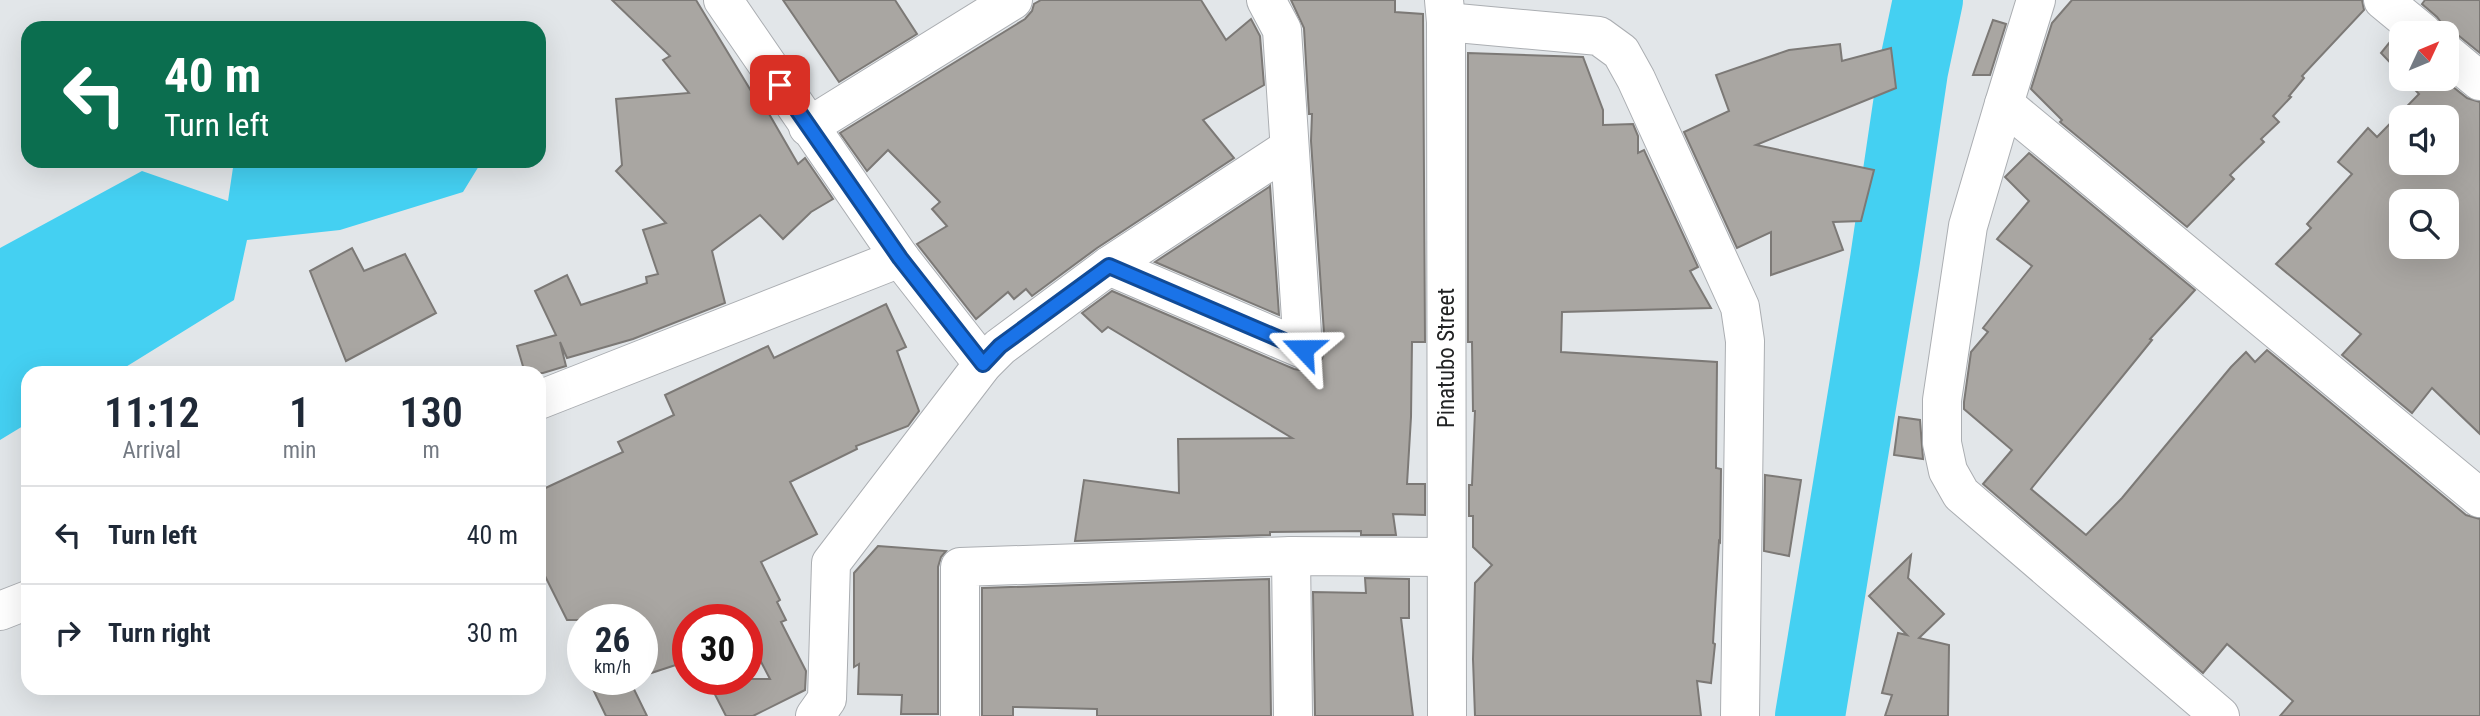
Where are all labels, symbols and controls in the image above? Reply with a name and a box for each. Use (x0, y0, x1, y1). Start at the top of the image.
north arrow (2389, 21, 2459, 91)
map controls (2389, 21, 2459, 259)
text: 40 m (164, 47, 261, 104)
icon: left (49, 49, 140, 140)
pin (750, 55, 810, 115)
icon: arrive (761, 66, 799, 104)
button: sound (2389, 105, 2459, 175)
text: Turn left (164, 106, 269, 144)
button: search (2389, 189, 2459, 259)
street label: Pinatubo Street (1433, 288, 1460, 428)
position arrow (1266, 312, 1340, 386)
text: 11:12 (104, 388, 200, 437)
text: 1 (289, 388, 310, 437)
text: 130 (400, 388, 463, 437)
text: Arrival (123, 437, 181, 464)
text: min (283, 437, 316, 464)
text: m (423, 437, 440, 464)
icon: left (49, 516, 87, 554)
text: Turn left (108, 520, 197, 550)
text: 40 m (467, 520, 518, 550)
speed limit sign: 30 (672, 604, 763, 695)
icon: right (49, 614, 87, 652)
text: Turn right (108, 618, 210, 648)
text: 30 m (467, 618, 518, 648)
text: 26 (595, 620, 630, 661)
text: km/h (594, 656, 631, 677)

